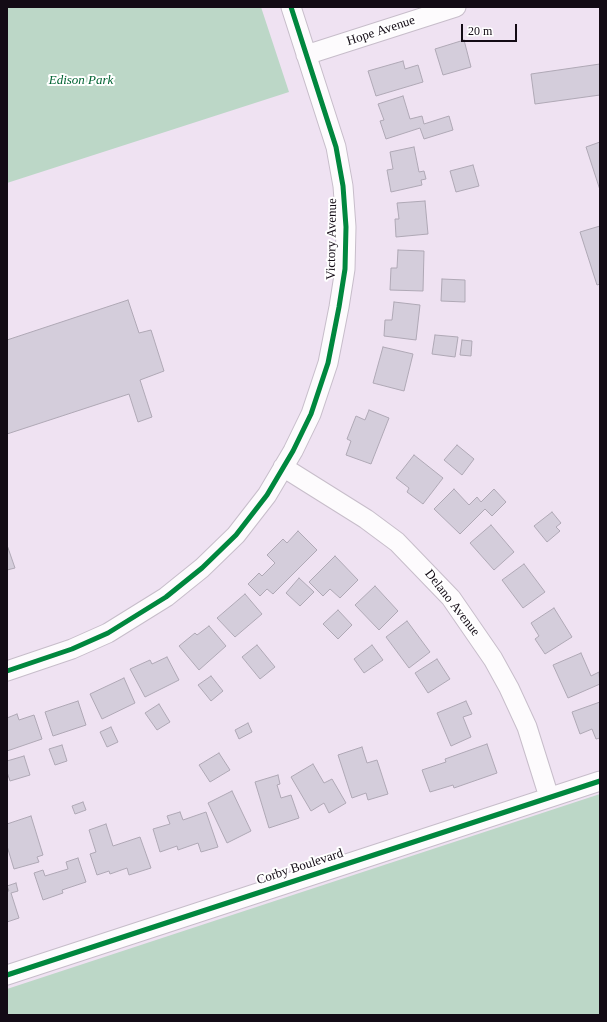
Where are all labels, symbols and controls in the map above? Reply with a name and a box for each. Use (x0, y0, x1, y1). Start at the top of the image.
street label: Hope Avenue (345, 13, 417, 49)
scale bar (463, 16, 519, 42)
text: 20 m (468, 24, 492, 38)
park label: Edison Park (49, 73, 113, 89)
street label: Victory Avenue (323, 198, 341, 280)
street label: Delano Avenue (421, 567, 483, 639)
street label: Corby Boulevard (255, 846, 345, 888)

